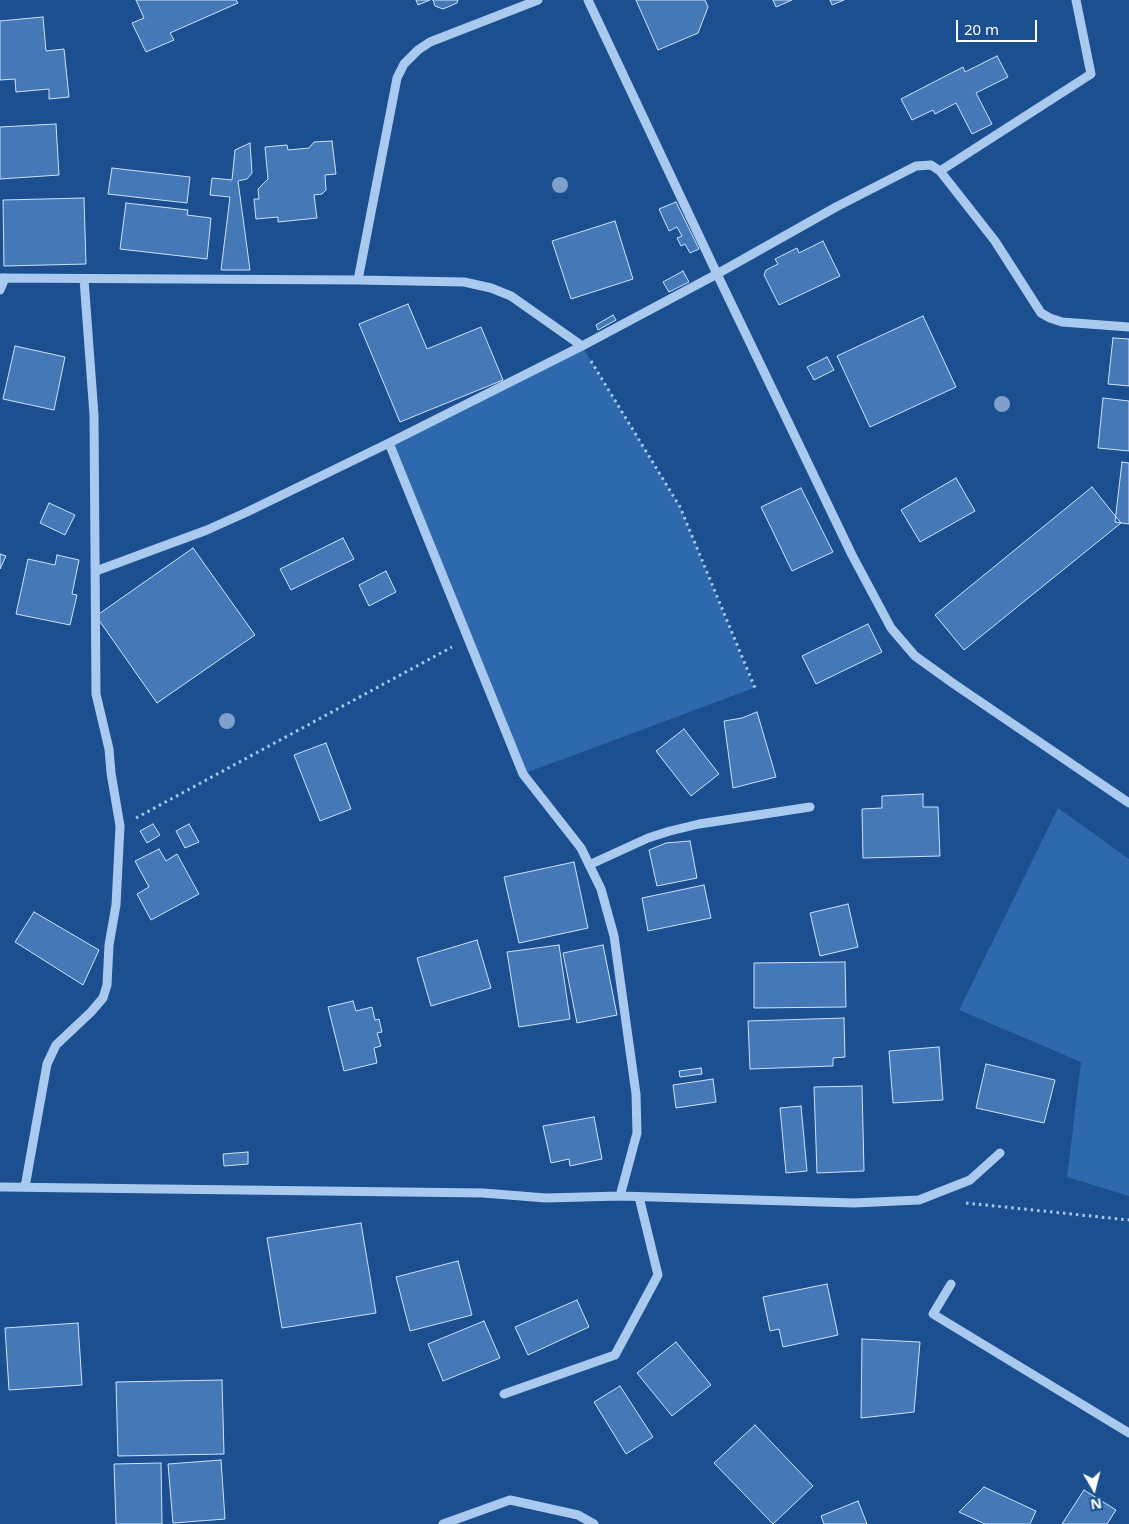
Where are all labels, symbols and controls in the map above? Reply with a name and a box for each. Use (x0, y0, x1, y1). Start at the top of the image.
scale bar (959, 10, 1040, 42)
text: 20 m (964, 19, 999, 39)
north arrow (1069, 1464, 1119, 1514)
text: N (1089, 1494, 1103, 1515)

